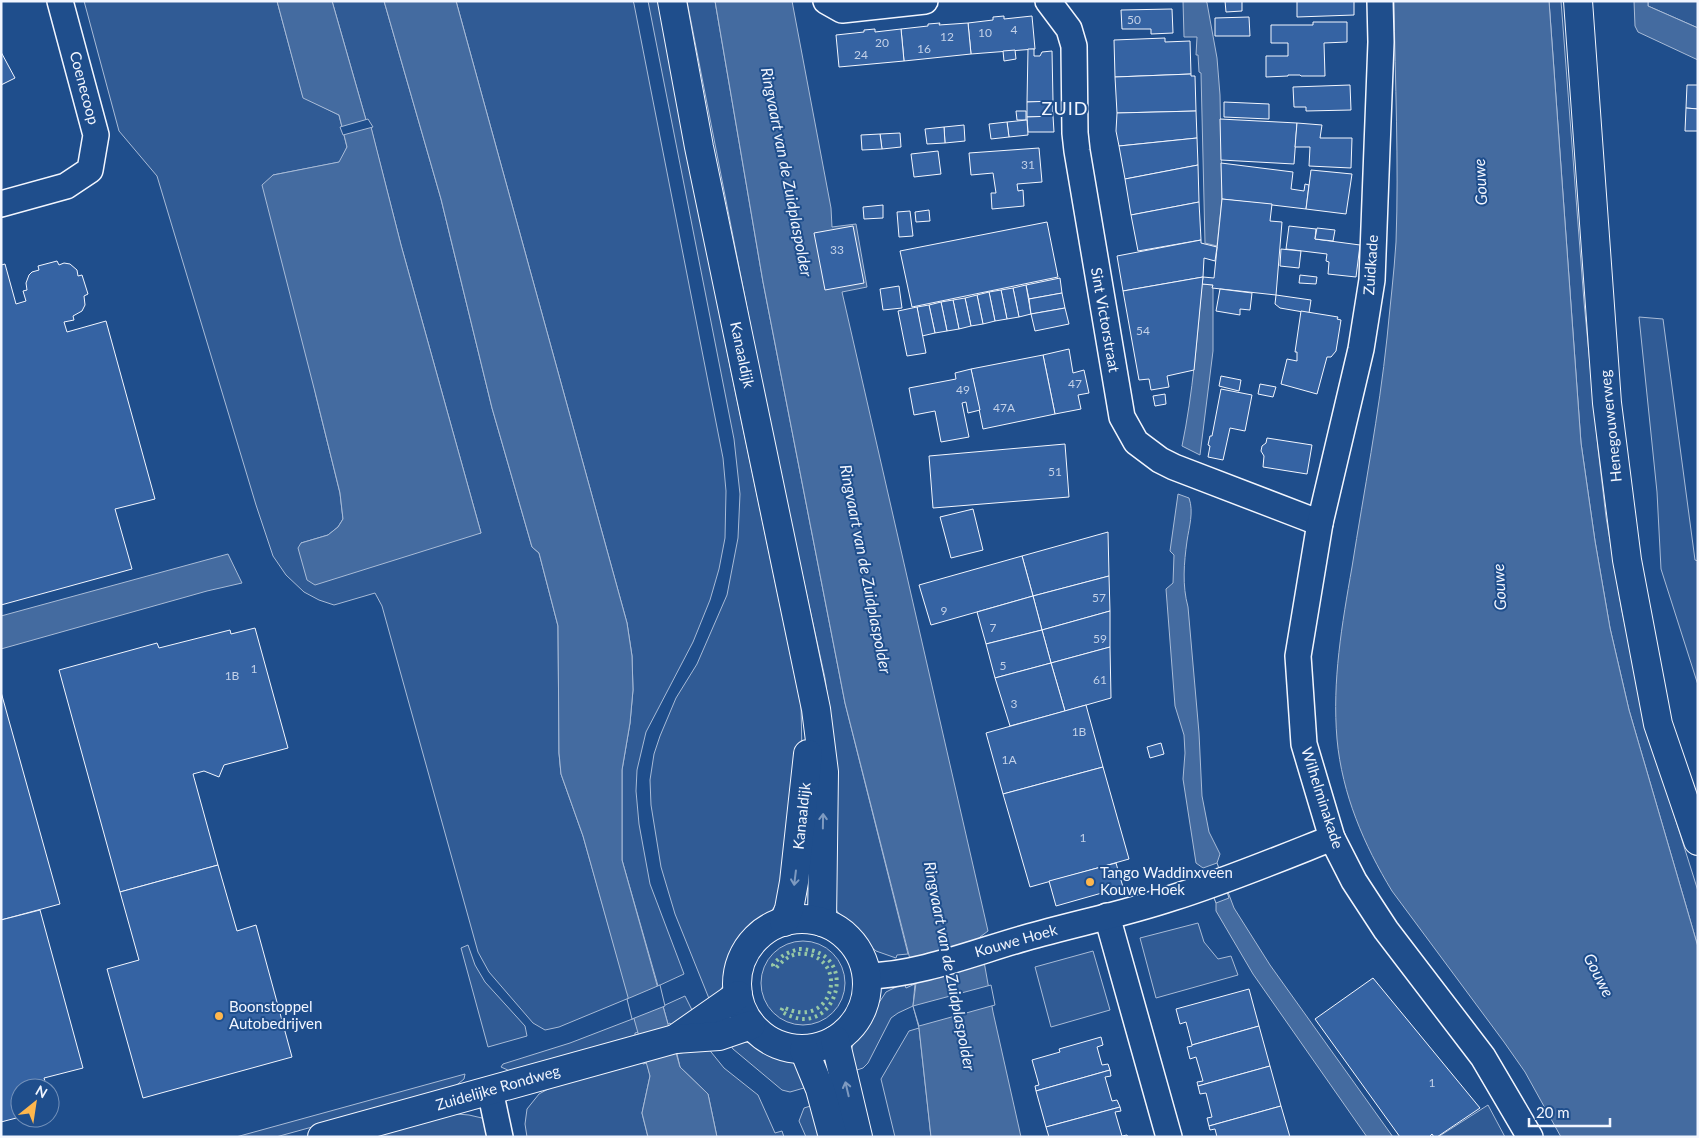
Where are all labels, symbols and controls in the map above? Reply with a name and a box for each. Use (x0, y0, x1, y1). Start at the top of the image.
house number: 50 (1127, 12, 1141, 27)
house number: 4 (1011, 22, 1018, 37)
house number: 10 (978, 25, 992, 40)
house number: 12 (940, 29, 954, 44)
house number: 20 (875, 35, 889, 50)
house number: 16 (917, 41, 931, 56)
house number: 24 (854, 47, 868, 62)
street label: Coenecoop (67, 49, 103, 126)
water label: Ringvaart van de Zuidplaspolder (758, 66, 817, 279)
district label: ZUID (1042, 97, 1088, 119)
house number: 31 (1021, 157, 1035, 172)
water label: Gouwe (1469, 158, 1490, 206)
street label: Zuidkade (1359, 234, 1381, 296)
house number: 33 (830, 242, 844, 257)
street label: Sint Victorstraat (1088, 266, 1124, 374)
street label: Kanaaldijk (727, 320, 759, 390)
house number: 54 (1136, 323, 1150, 338)
street label: Henegouwerweg (1595, 369, 1625, 483)
house number: 47 (1068, 376, 1082, 391)
house number: 49 (956, 382, 970, 397)
house number: 47A (993, 400, 1016, 415)
water label: Ringvaart van de Zuidplaspolder (837, 463, 896, 676)
house number: 51 (1048, 464, 1062, 479)
water label: Gouwe (1488, 563, 1509, 611)
house number: 57 (1092, 590, 1106, 605)
house number: 9 (941, 603, 948, 618)
house number: 7 (990, 620, 997, 635)
house number: 59 (1093, 631, 1107, 646)
house number: 5 (1000, 658, 1007, 673)
house number: 1 (251, 661, 258, 676)
house number: 1B (225, 668, 240, 683)
house number: 61 (1093, 672, 1107, 687)
house number: 3 (1011, 696, 1018, 711)
house number: 1B (1072, 724, 1087, 739)
street label: Wilhelminakade (1298, 745, 1348, 851)
house number: 1A (1001, 752, 1017, 767)
street label: Kanaaldijk (789, 781, 814, 850)
one-way arrow (819, 813, 828, 829)
house number: 1 (1080, 830, 1087, 845)
water label: Ringvaart van de Zuidplaspolder (921, 860, 980, 1073)
place label: Tango Waddinxveen Kouwe Hoek (1100, 863, 1233, 898)
one-way arrow (789, 870, 799, 886)
marker: Tango Waddinxveen Kouwe Hoek (1084, 876, 1096, 888)
street label: Kouwe Hoek (972, 920, 1059, 960)
water label: Gouwe (1580, 950, 1619, 1000)
place label: Boonstoppel Autobedrijven (229, 997, 322, 1032)
marker: Boonstoppel Autobedrijven (213, 1010, 225, 1022)
street label: Zuidelijke Rondweg (434, 1061, 562, 1113)
house number: 1 (1429, 1075, 1436, 1090)
north arrow (10, 1078, 60, 1128)
text: N (33, 1081, 51, 1101)
one-way arrow (842, 1082, 851, 1098)
scale bar (1529, 1096, 1610, 1128)
text: 20 m (1536, 1103, 1570, 1121)

